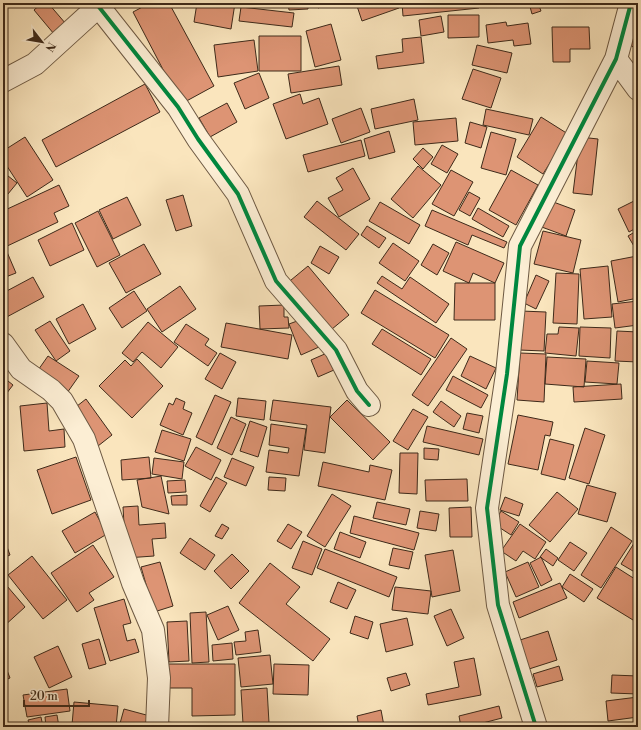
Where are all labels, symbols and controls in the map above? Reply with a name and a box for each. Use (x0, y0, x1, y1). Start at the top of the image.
north arrow (22, 22, 62, 62)
text: N (41, 39, 58, 54)
scale bar (24, 682, 89, 708)
text: 20 m (30, 689, 58, 704)

